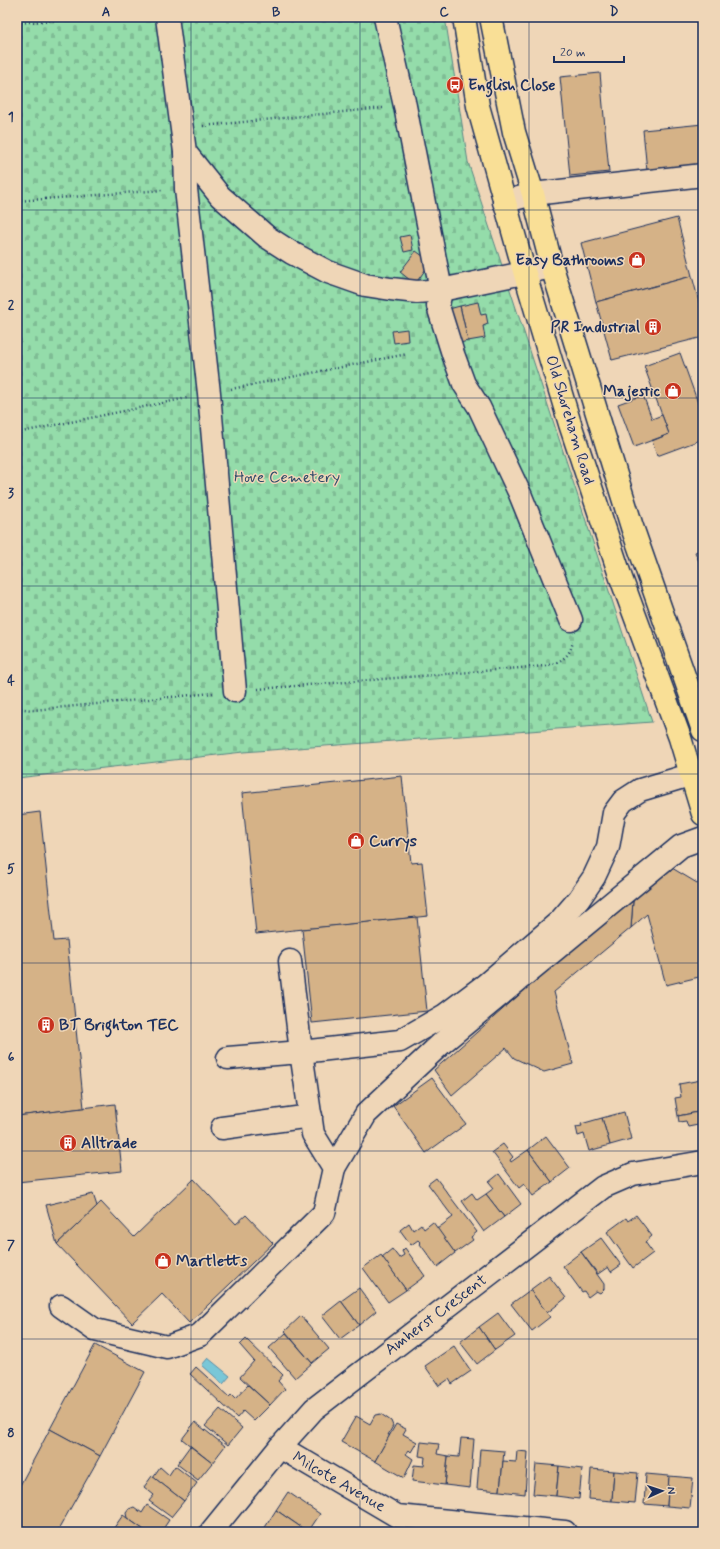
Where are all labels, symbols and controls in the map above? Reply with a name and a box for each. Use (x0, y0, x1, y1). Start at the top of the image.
text: A (102, 4, 110, 21)
text: B (272, 4, 281, 21)
text: C (439, 4, 449, 21)
text: D (610, 4, 619, 21)
scale bar (554, 38, 624, 64)
text: 20 m (560, 45, 586, 61)
bus stop icon: English Close (445, 75, 465, 95)
place label: English Close (468, 75, 556, 98)
text: 1 (8, 109, 14, 126)
place label: Easy Bathrooms (516, 250, 624, 271)
shop icon: Easy Bathrooms (627, 250, 647, 270)
text: 2 (8, 297, 15, 314)
place label: PR Industrial (551, 317, 640, 338)
building icon: PR Industrial (643, 317, 663, 337)
street label: Old Shoreham Road (540, 353, 600, 487)
place label: Majestic (603, 381, 660, 402)
shop icon: Majestic (663, 381, 683, 401)
park label: Hove Cemetery (234, 467, 340, 488)
text: 3 (8, 485, 14, 502)
text: 4 (7, 673, 15, 690)
shop icon: Currys (346, 831, 366, 851)
place label: Currys (369, 831, 417, 852)
text: 5 (7, 861, 15, 878)
building icon: BT Brighton TEC (36, 1015, 56, 1035)
place label: BT Brighton TEC (59, 1015, 179, 1038)
text: 6 (8, 1049, 15, 1066)
building icon: Alltrade (58, 1133, 78, 1153)
place label: Alltrade (81, 1133, 137, 1154)
text: 7 (7, 1237, 15, 1254)
shop icon: Martletts (153, 1251, 173, 1271)
place label: Martletts (176, 1251, 248, 1272)
street label: Amherst Crescent (381, 1269, 492, 1360)
text: 8 (7, 1425, 15, 1442)
street label: Milcote Avenue (289, 1447, 390, 1517)
north arrow (642, 1471, 682, 1511)
text: N (664, 1487, 678, 1495)

